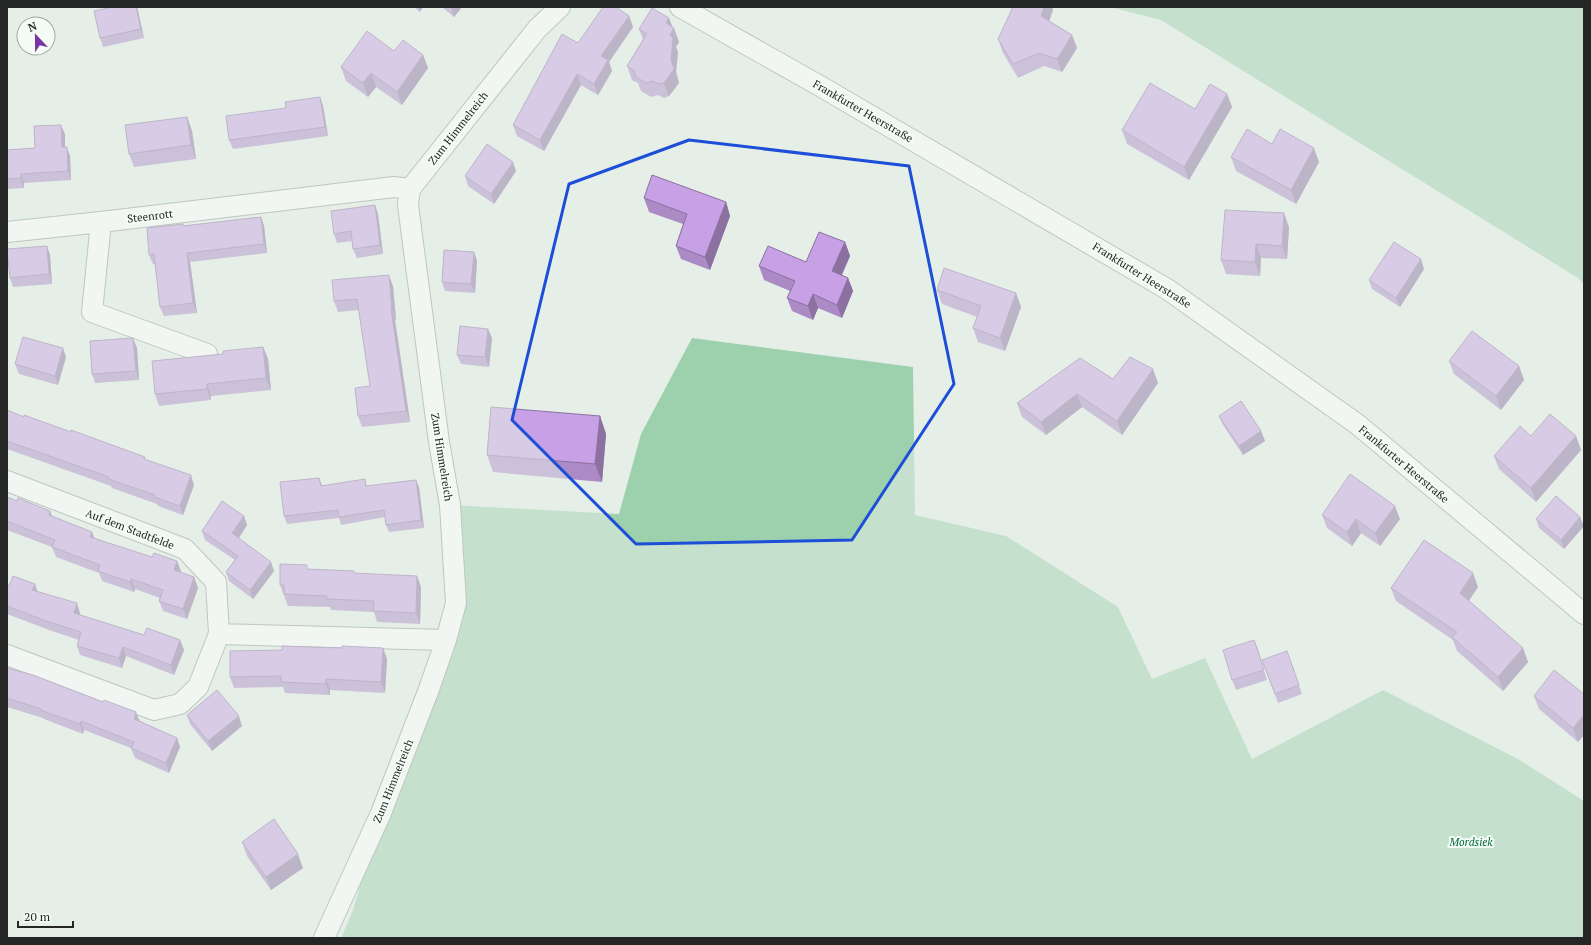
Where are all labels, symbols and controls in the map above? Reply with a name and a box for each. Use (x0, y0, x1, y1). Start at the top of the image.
north arrow (16, 16, 56, 56)
text: N (26, 18, 39, 35)
street label: Frankfurter Heerstraße (810, 77, 916, 146)
street label: Zum Himmelreich (425, 88, 491, 167)
street label: Steenrott (126, 206, 174, 226)
street label: Frankfurter Heerstraße (1090, 239, 1194, 311)
street label: Zum Himmelreich (428, 412, 456, 503)
street label: Frankfurter Heerstraße (1356, 422, 1452, 506)
street label: Auf dem Stadtfelde (84, 506, 177, 553)
street label: Zum Himmelreich (370, 737, 416, 825)
park label: Mordsiek (1448, 835, 1493, 849)
scale bar (18, 903, 73, 929)
text: 20 m (24, 909, 51, 924)

